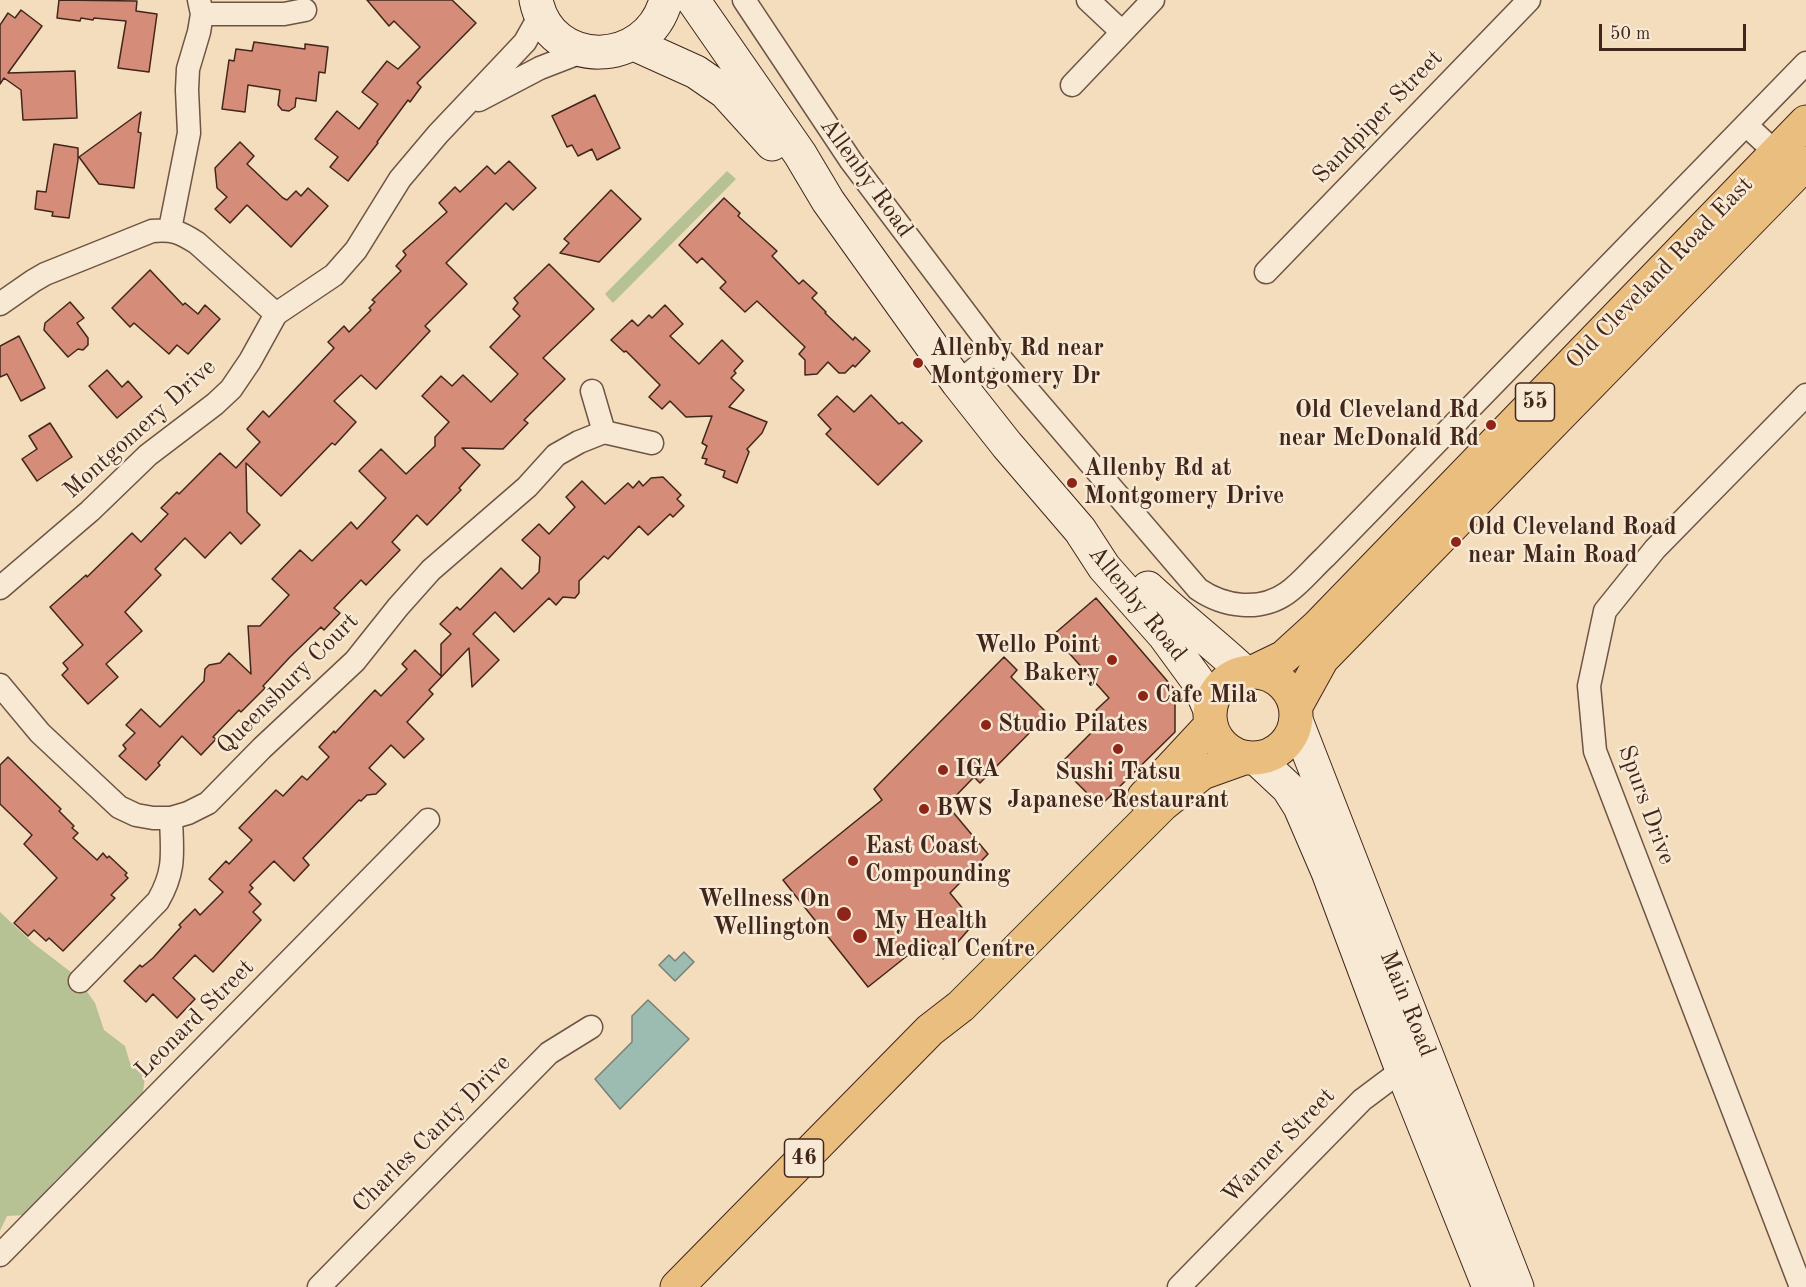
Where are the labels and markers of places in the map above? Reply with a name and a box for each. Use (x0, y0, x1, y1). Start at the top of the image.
place label: Allenby Rd near Montgomery Dr (930, 335, 1104, 391)
marker: Allenby Rd near Montgomery Dr (911, 356, 925, 370)
place label: Old Cleveland Rd near McDonald Rd (1278, 397, 1479, 453)
marker: Old Cleveland Rd near McDonald Rd (1484, 418, 1498, 432)
place label: Allenby Rd at Montgomery Drive (1084, 455, 1284, 511)
marker: Allenby Rd at Montgomery Drive (1065, 476, 1079, 490)
place label: Old Cleveland Road near Main Road (1468, 514, 1677, 570)
marker: Old Cleveland Road near Main Road (1449, 535, 1463, 549)
place label: Wello Point Bakery (975, 632, 1100, 688)
marker: Wello Point Bakery (1105, 653, 1119, 667)
place label: Cafe Mila (1155, 682, 1258, 710)
marker: Cafe Mila (1136, 689, 1150, 703)
place label: Studio Pilates (998, 711, 1148, 739)
marker: Studio Pilates (979, 718, 993, 732)
marker: Sushi Tatsu Japanese Restaurant (1111, 742, 1125, 756)
place label: IGA (955, 756, 1000, 784)
place label: Sushi Tatsu Japanese Restaurant (1007, 759, 1229, 815)
marker: IGA (936, 763, 950, 777)
place label: BWS (936, 795, 992, 823)
marker: BWS (917, 802, 931, 816)
place label: East Coast Compounding (865, 833, 1010, 889)
marker: East Coast Compounding (846, 854, 860, 868)
place label: Wellness On Wellington (698, 886, 830, 942)
marker: Wellness On Wellington (835, 905, 853, 923)
place label: My Health Medical Centre (874, 908, 1035, 964)
marker: My Health Medical Centre (851, 927, 869, 945)

